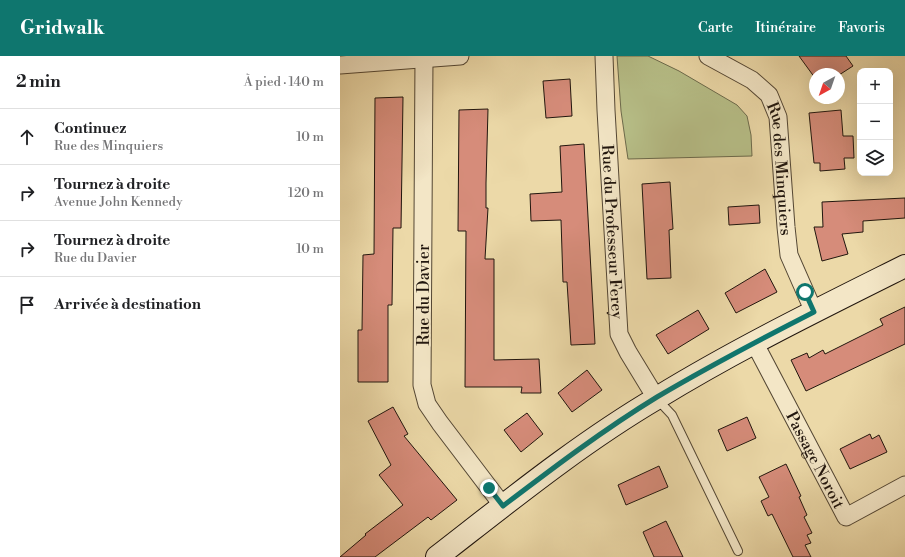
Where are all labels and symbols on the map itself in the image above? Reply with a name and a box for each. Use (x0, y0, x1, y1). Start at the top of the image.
north arrow (809, 68, 845, 104)
street label: Rue des Minquiers (762, 99, 796, 236)
street label: Rue du Professeur Ferey (597, 144, 627, 320)
street label: Rue du Davier (414, 244, 434, 346)
route start (796, 283, 814, 301)
street label: Passage Noroit (781, 408, 849, 513)
route end (480, 479, 498, 497)

